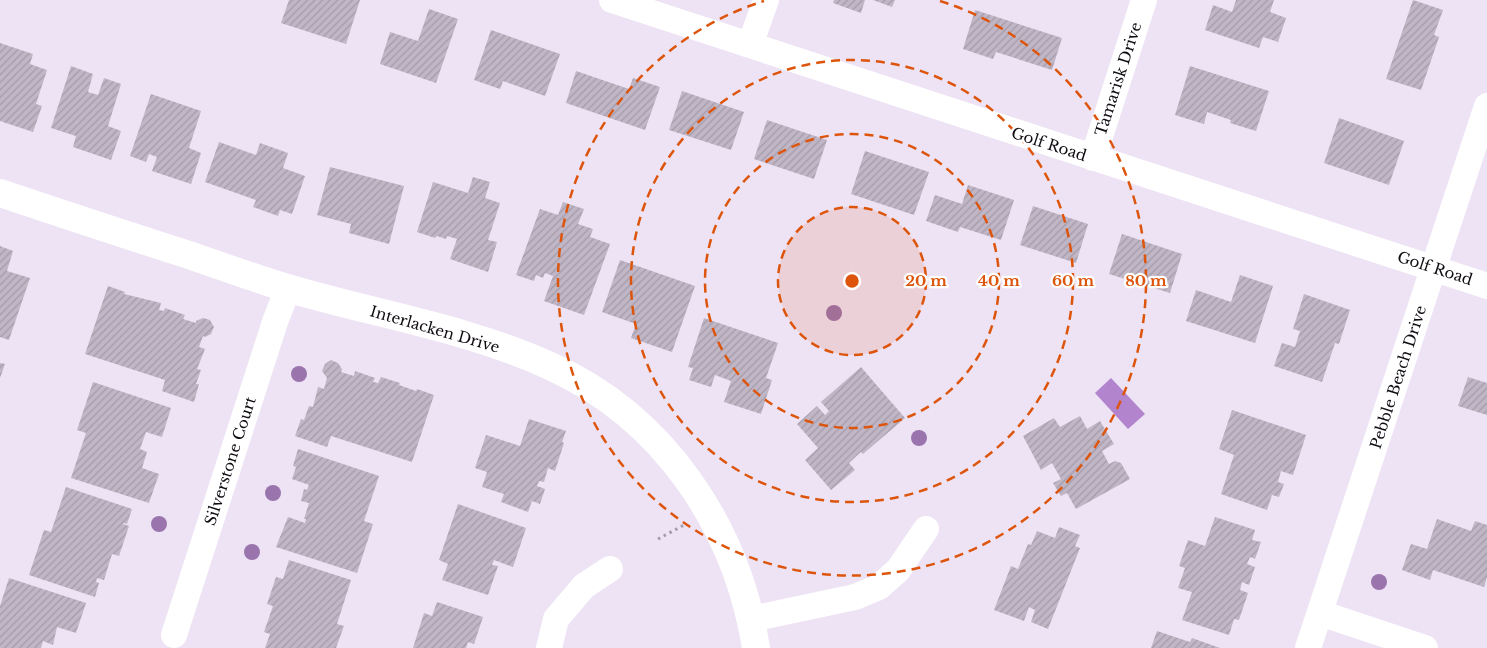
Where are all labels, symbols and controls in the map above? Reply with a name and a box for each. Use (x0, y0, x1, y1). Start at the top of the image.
street label: Tamarisk Drive (1091, 20, 1145, 138)
street label: Golf Road (1009, 123, 1089, 165)
street label: Golf Road (1395, 247, 1475, 289)
text: 20 m (905, 271, 947, 290)
text: 40 m (978, 271, 1020, 290)
text: 60 m (1052, 271, 1094, 290)
text: 80 m (1125, 271, 1167, 290)
centre of rings (843, 272, 861, 290)
street label: Interlacken Drive (368, 301, 502, 357)
street label: Pebble Beach Drive (1366, 303, 1430, 451)
street label: Silverstone Court (200, 394, 260, 528)

